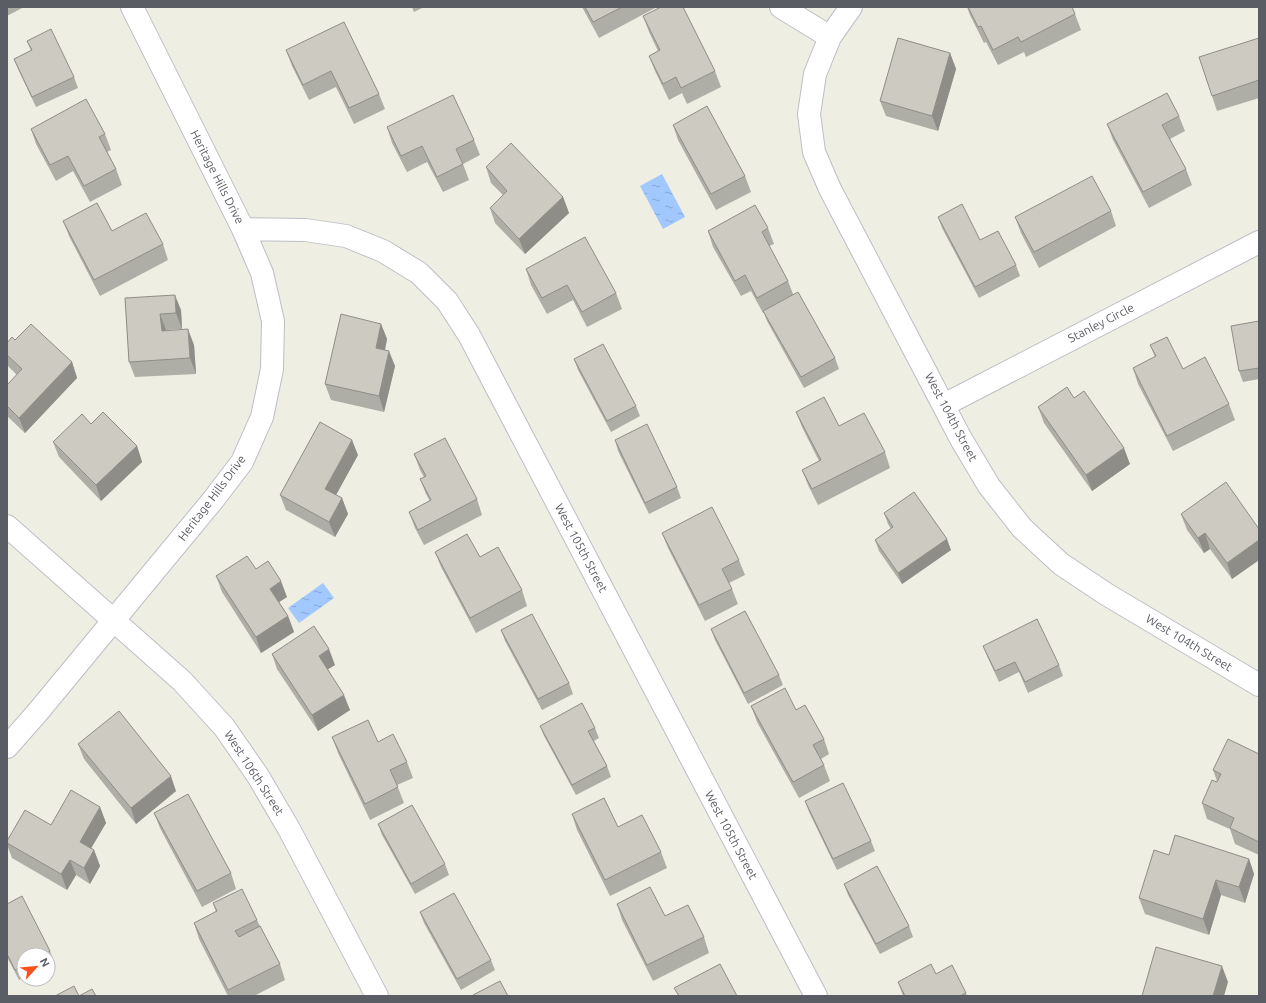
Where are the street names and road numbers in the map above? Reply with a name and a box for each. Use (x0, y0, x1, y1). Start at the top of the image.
street label: Heritage Hills Drive (188, 128, 247, 226)
street label: Stanley Circle (1066, 300, 1136, 345)
street label: West 104th Street (923, 370, 980, 463)
street label: Heritage Hills Drive (175, 452, 248, 543)
street label: West 105th Street (553, 501, 610, 594)
street label: West 104th Street (1144, 612, 1235, 674)
street label: West 106th Street (222, 728, 287, 818)
street label: West 105th Street (703, 788, 760, 881)

